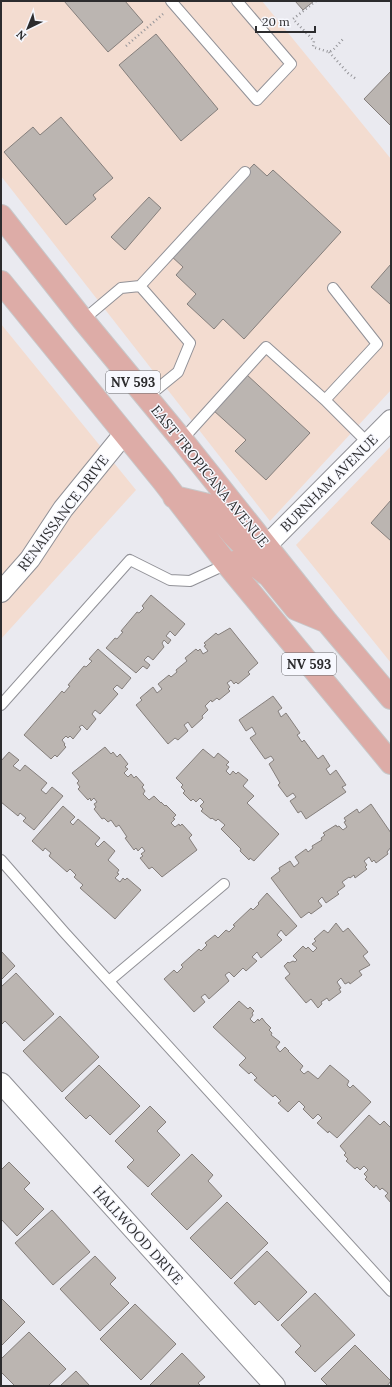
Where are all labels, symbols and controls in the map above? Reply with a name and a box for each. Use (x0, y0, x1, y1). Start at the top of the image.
north arrow (8, 8, 48, 48)
scale bar (256, 8, 315, 34)
text: 20 m (262, 14, 290, 29)
text: N (13, 27, 29, 43)
road number: NV 593 (106, 371, 160, 393)
street label: EAST TROPICANA AVENUE (147, 401, 273, 551)
street label: BURNHAM AVENUE (276, 430, 382, 536)
street label: RENAISSANCE DRIVE (13, 451, 113, 575)
road number: NV 593 (282, 653, 336, 675)
street label: HALLWOOD DRIVE (89, 1182, 187, 1288)

